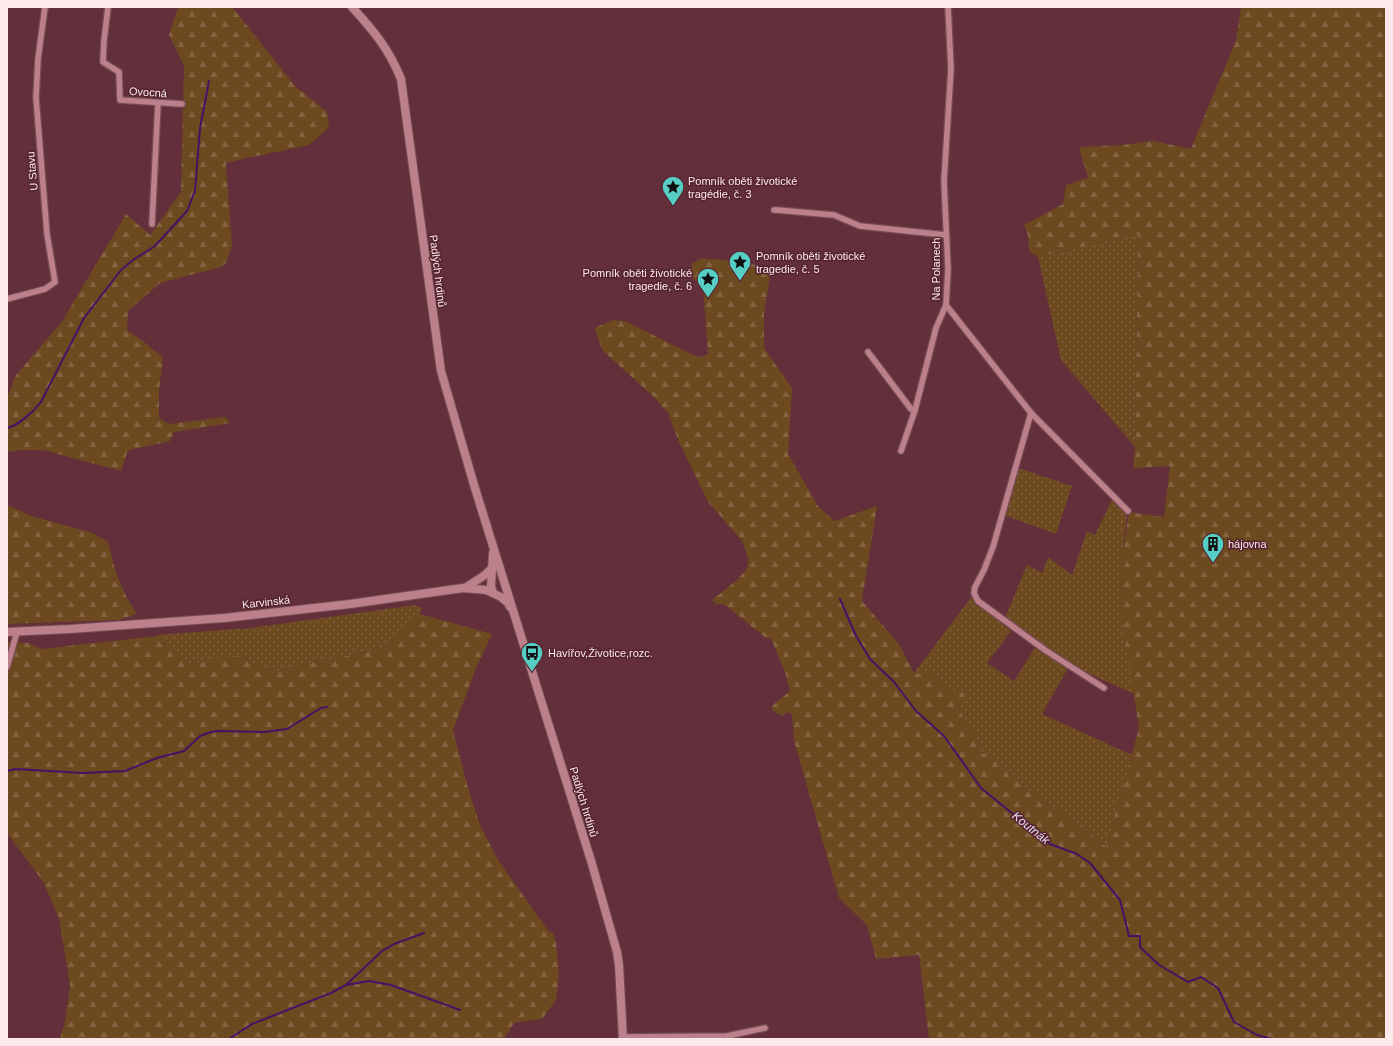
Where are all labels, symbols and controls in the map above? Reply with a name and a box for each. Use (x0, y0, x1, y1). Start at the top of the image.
street label: Ovocná (129, 85, 168, 99)
street label: U Stavu (24, 151, 40, 191)
place icon: Pomník oběti životické tragédie, č. 3 (660, 174, 686, 207)
place label: Pomník oběti životické tragédie, č. 3 (688, 175, 797, 200)
street label: Padlých hrdinů (428, 234, 448, 308)
street label: Na Polanech (930, 238, 942, 301)
place icon: Pomník oběti životické tragedie, č. 5 (727, 249, 753, 282)
place label: Pomník oběti životické tragedie, č. 5 (756, 250, 865, 275)
place icon: Pomník oběti životické tragedie, č. 6 (695, 266, 721, 299)
place label: Pomník oběti životické tragedie, č. 6 (583, 267, 692, 292)
building icon: hájovna (1200, 531, 1226, 564)
place label: hájovna (1228, 538, 1267, 550)
street label: Karvinská (241, 593, 292, 610)
bus stop icon: Havířov,Životice,rozc. (519, 640, 545, 673)
place label: Havířov,Životice,rozc. (548, 647, 653, 659)
street label: Padlých hrdinů (568, 765, 600, 839)
water label: Koutnák (1009, 809, 1053, 848)

